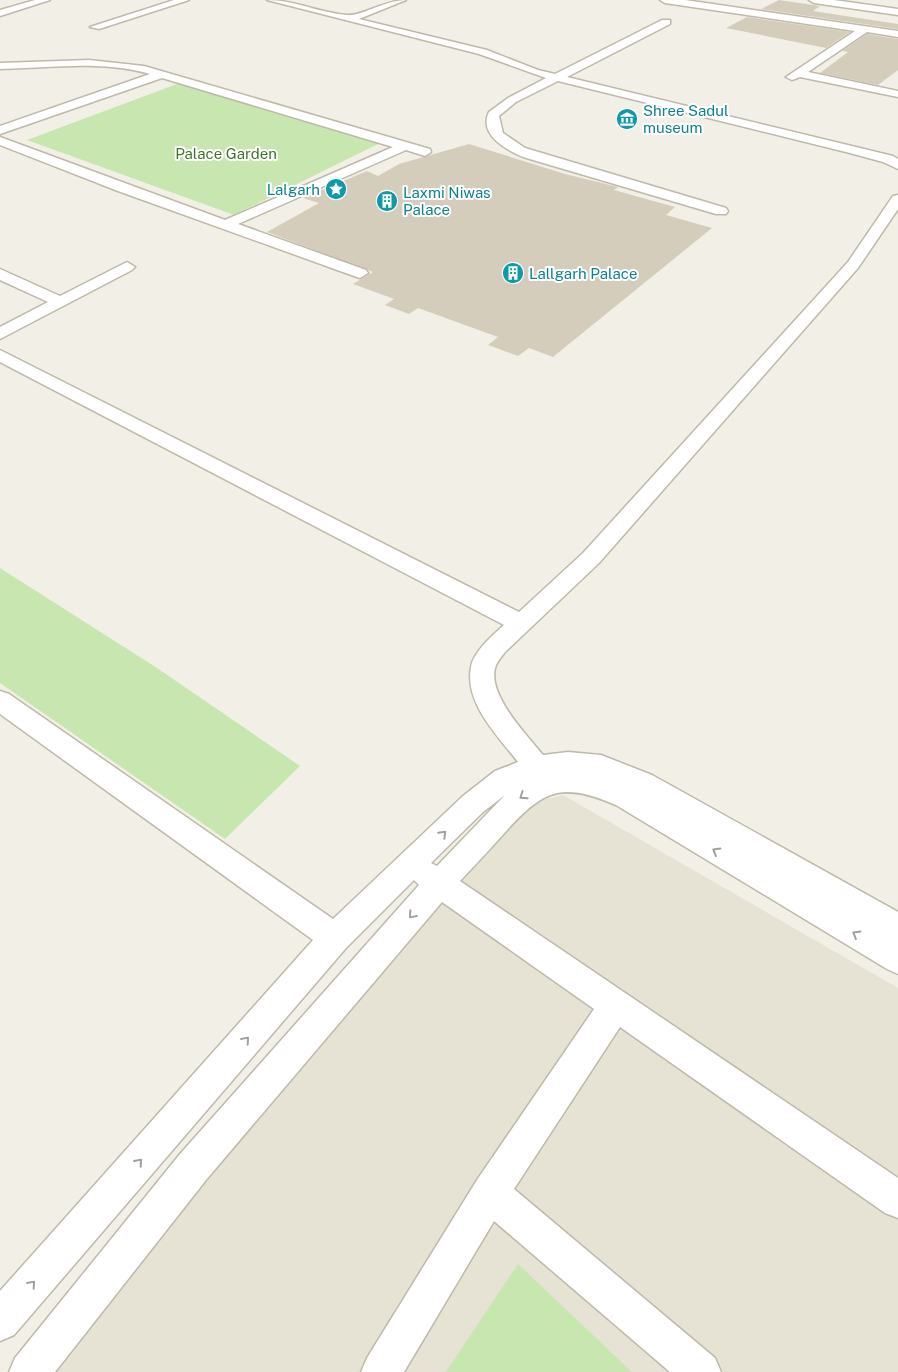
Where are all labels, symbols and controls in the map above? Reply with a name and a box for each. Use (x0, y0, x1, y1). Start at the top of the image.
place label: Shree Sadul museum (643, 102, 729, 136)
museum icon: Shree Sadul museum (615, 107, 639, 131)
park label: Palace Garden (175, 145, 277, 162)
place icon: Lalgarh (324, 177, 348, 201)
place label: Lalgarh (267, 181, 320, 198)
place label: Laxmi Niwas Palace (403, 184, 491, 218)
building icon: Laxmi Niwas Palace (375, 189, 399, 213)
building icon: Lallgarh Palace (501, 261, 525, 285)
place label: Lallgarh Palace (529, 265, 637, 282)
one-way arrow (519, 790, 529, 799)
one-way arrow (437, 830, 446, 839)
one-way arrow (713, 848, 722, 858)
one-way arrow (409, 909, 418, 918)
one-way arrow (853, 931, 862, 941)
one-way arrow (240, 1036, 249, 1045)
one-way arrow (133, 1158, 142, 1167)
one-way arrow (26, 1281, 35, 1290)

